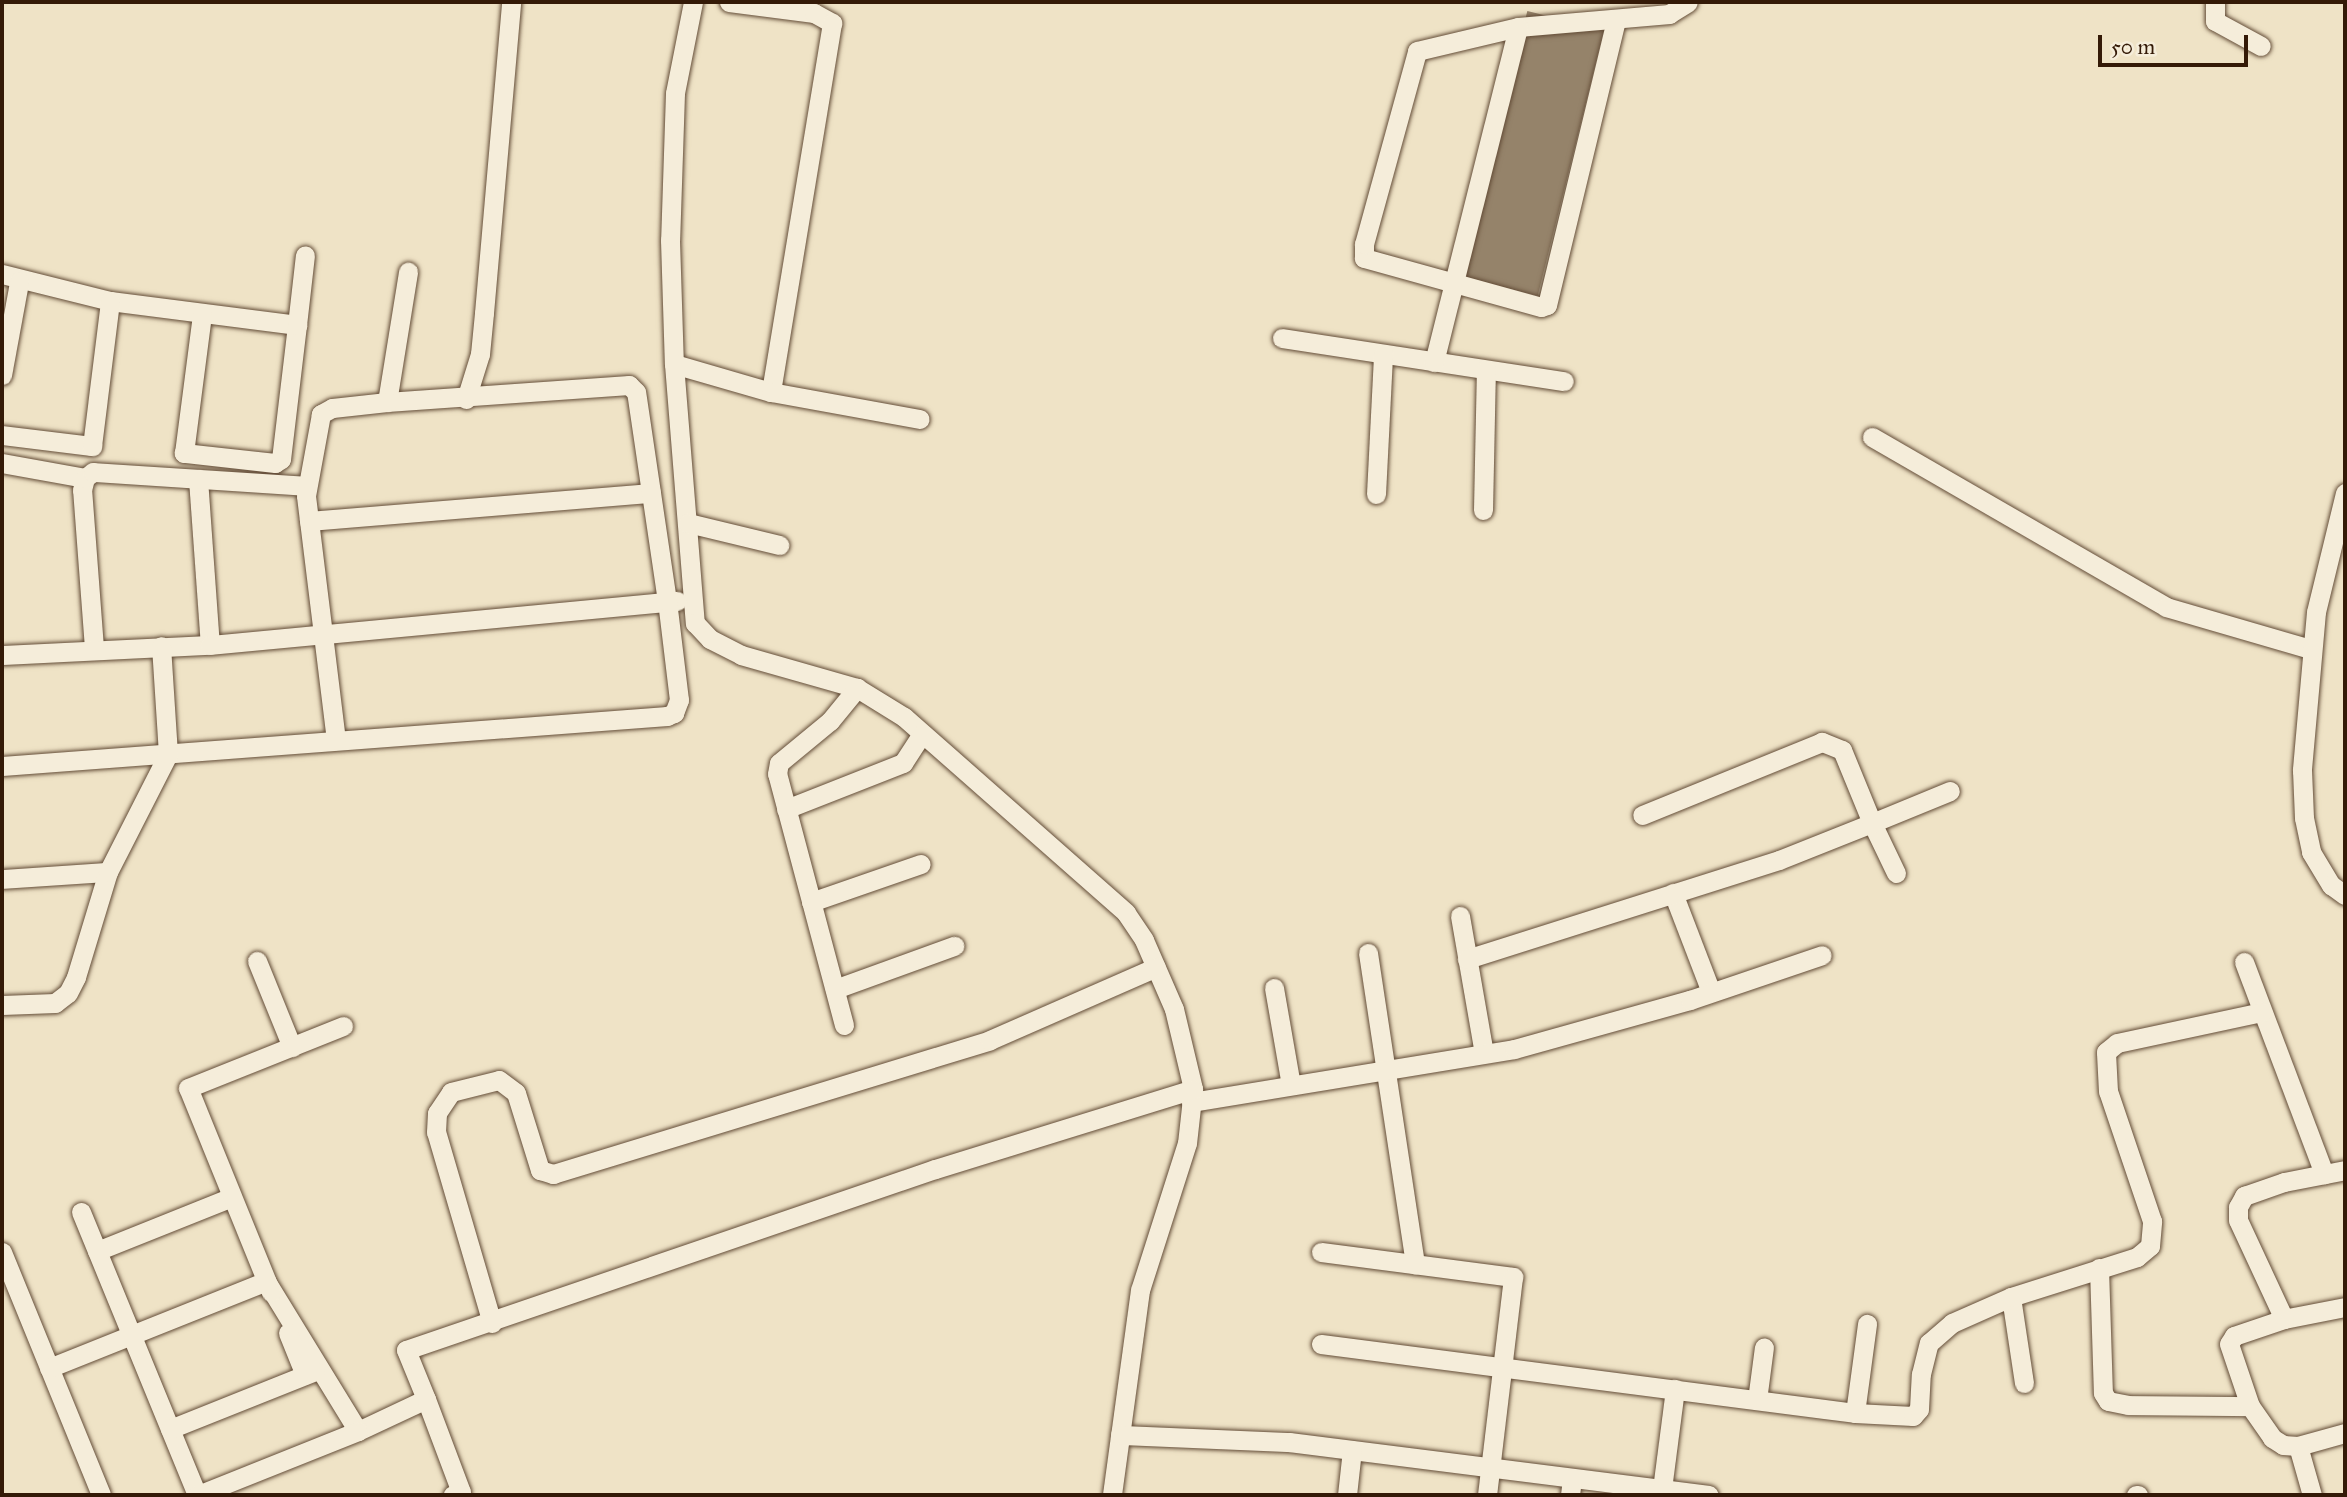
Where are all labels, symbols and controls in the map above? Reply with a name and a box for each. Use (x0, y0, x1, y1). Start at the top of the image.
scale bar (2102, 21, 2252, 65)
text: 50 m (2111, 34, 2155, 60)

